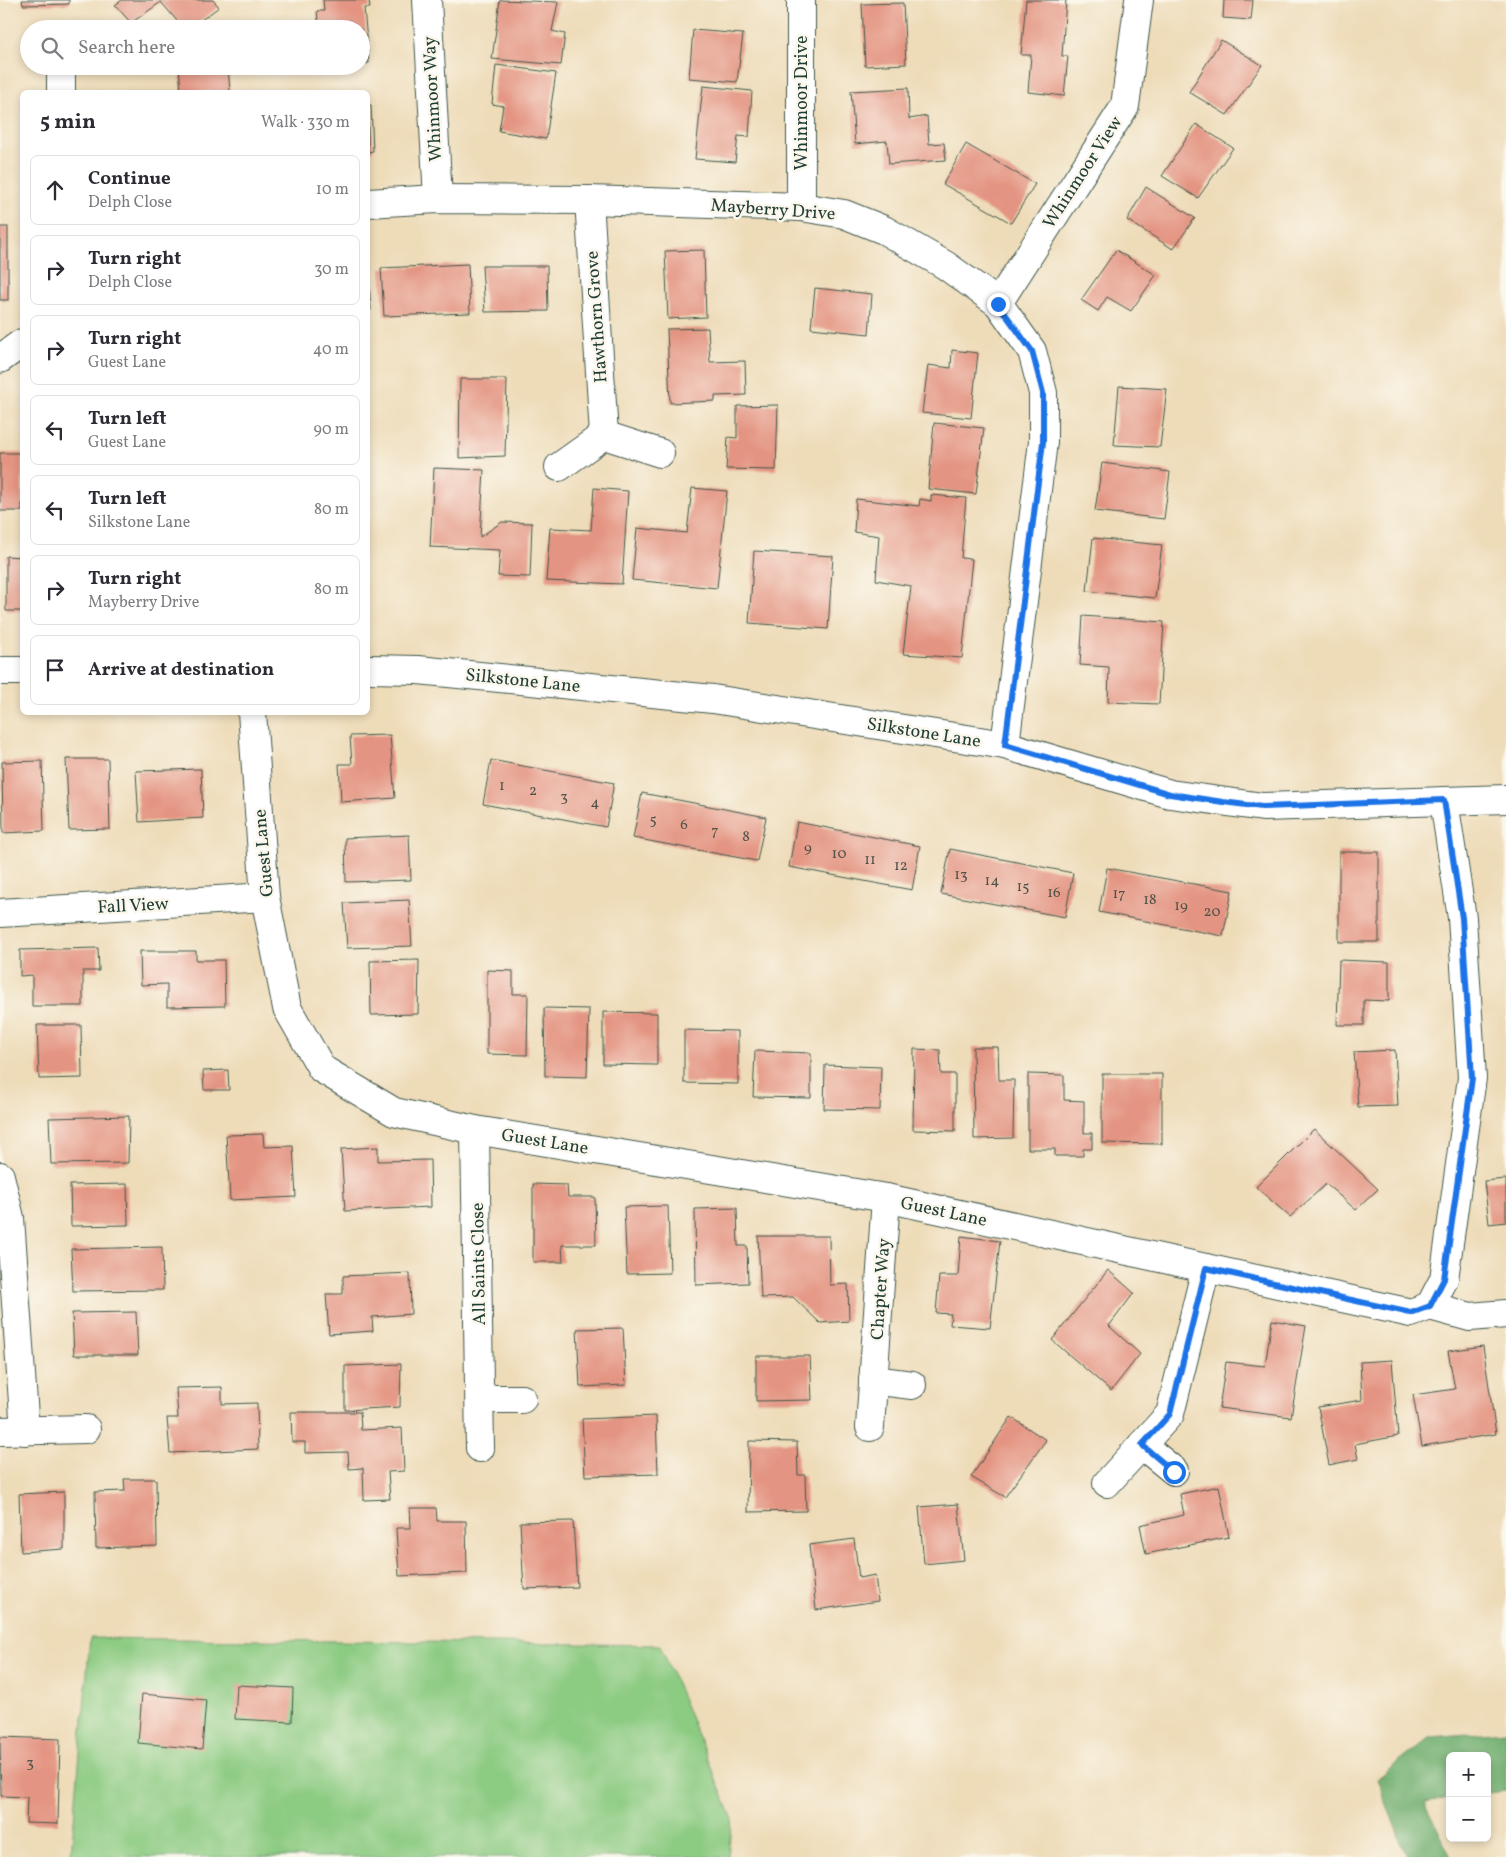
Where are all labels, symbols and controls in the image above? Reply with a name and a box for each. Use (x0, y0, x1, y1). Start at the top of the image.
search box (20, 20, 370, 75)
icon: search (38, 34, 66, 62)
text: Search here (78, 35, 175, 61)
street label: Whinmoor Way (418, 35, 449, 162)
street label: Whinmoor Drive (790, 36, 815, 170)
text: 5 min (40, 108, 96, 137)
text: Walk · 330 m (261, 112, 350, 134)
street label: Whinmoor View (1037, 112, 1129, 234)
text: Continue (88, 166, 171, 192)
icon: ahead (41, 176, 69, 204)
text: 10 m (316, 179, 349, 201)
text: Delph Close (88, 192, 172, 214)
street label: Mayberry Drive (710, 194, 836, 227)
text: Turn right (88, 246, 181, 272)
street label: Hawthorn Grove (580, 250, 615, 384)
icon: right (41, 256, 69, 284)
text: 30 m (314, 259, 349, 281)
text: Delph Close (88, 272, 172, 294)
route end (987, 293, 1010, 316)
text: Turn right (88, 326, 181, 352)
icon: right (41, 336, 69, 364)
text: 40 m (313, 339, 349, 361)
text: Guest Lane (88, 352, 166, 374)
text: Turn left (88, 406, 167, 432)
icon: left (41, 416, 69, 444)
text: 90 m (313, 419, 349, 441)
text: Guest Lane (88, 432, 166, 454)
text: Turn left (88, 486, 167, 512)
icon: left (41, 496, 69, 524)
text: 80 m (314, 499, 349, 521)
text: Silkstone Lane (88, 512, 190, 534)
text: Turn right (88, 566, 181, 592)
icon: right (41, 576, 69, 604)
text: 80 m (314, 579, 349, 601)
text: Mayberry Drive (88, 592, 199, 614)
icon: arrive (41, 656, 69, 684)
text: Arrive at destination (88, 657, 274, 683)
street label: Silkstone Lane (464, 663, 581, 700)
street label: Silkstone Lane (865, 712, 983, 755)
house number: 1 (499, 776, 505, 797)
house number: 2 (529, 781, 537, 802)
house number: 3 (560, 787, 568, 808)
house number: 4 (591, 793, 600, 814)
street label: Guest Lane (248, 808, 281, 898)
house number: 5 (649, 810, 657, 831)
house number: 6 (680, 815, 688, 836)
house number: 7 (711, 821, 719, 842)
house number: 8 (742, 827, 750, 848)
house number: 9 (804, 838, 812, 859)
house number: 10 (832, 844, 846, 865)
house number: 11 (864, 850, 876, 871)
house number: 12 (894, 856, 908, 877)
house number: 13 (954, 865, 968, 886)
house number: 14 (985, 871, 999, 892)
house number: 15 (1016, 877, 1030, 898)
house number: 16 (1047, 883, 1061, 904)
house number: 17 (1112, 884, 1126, 905)
house number: 18 (1143, 890, 1157, 911)
street label: Fall View (97, 892, 169, 921)
house number: 19 (1174, 896, 1188, 917)
house number: 20 (1204, 902, 1220, 923)
street label: Guest Lane (499, 1123, 590, 1162)
street label: Guest Lane (898, 1191, 989, 1234)
street label: All Saints Close (466, 1202, 493, 1326)
street label: Chapter Way (865, 1237, 898, 1341)
route start (1163, 1461, 1186, 1484)
map controls (1446, 1752, 1491, 1842)
button: + (1446, 1752, 1491, 1797)
house number: 3 (26, 1753, 34, 1774)
button: − (1446, 1797, 1491, 1842)

